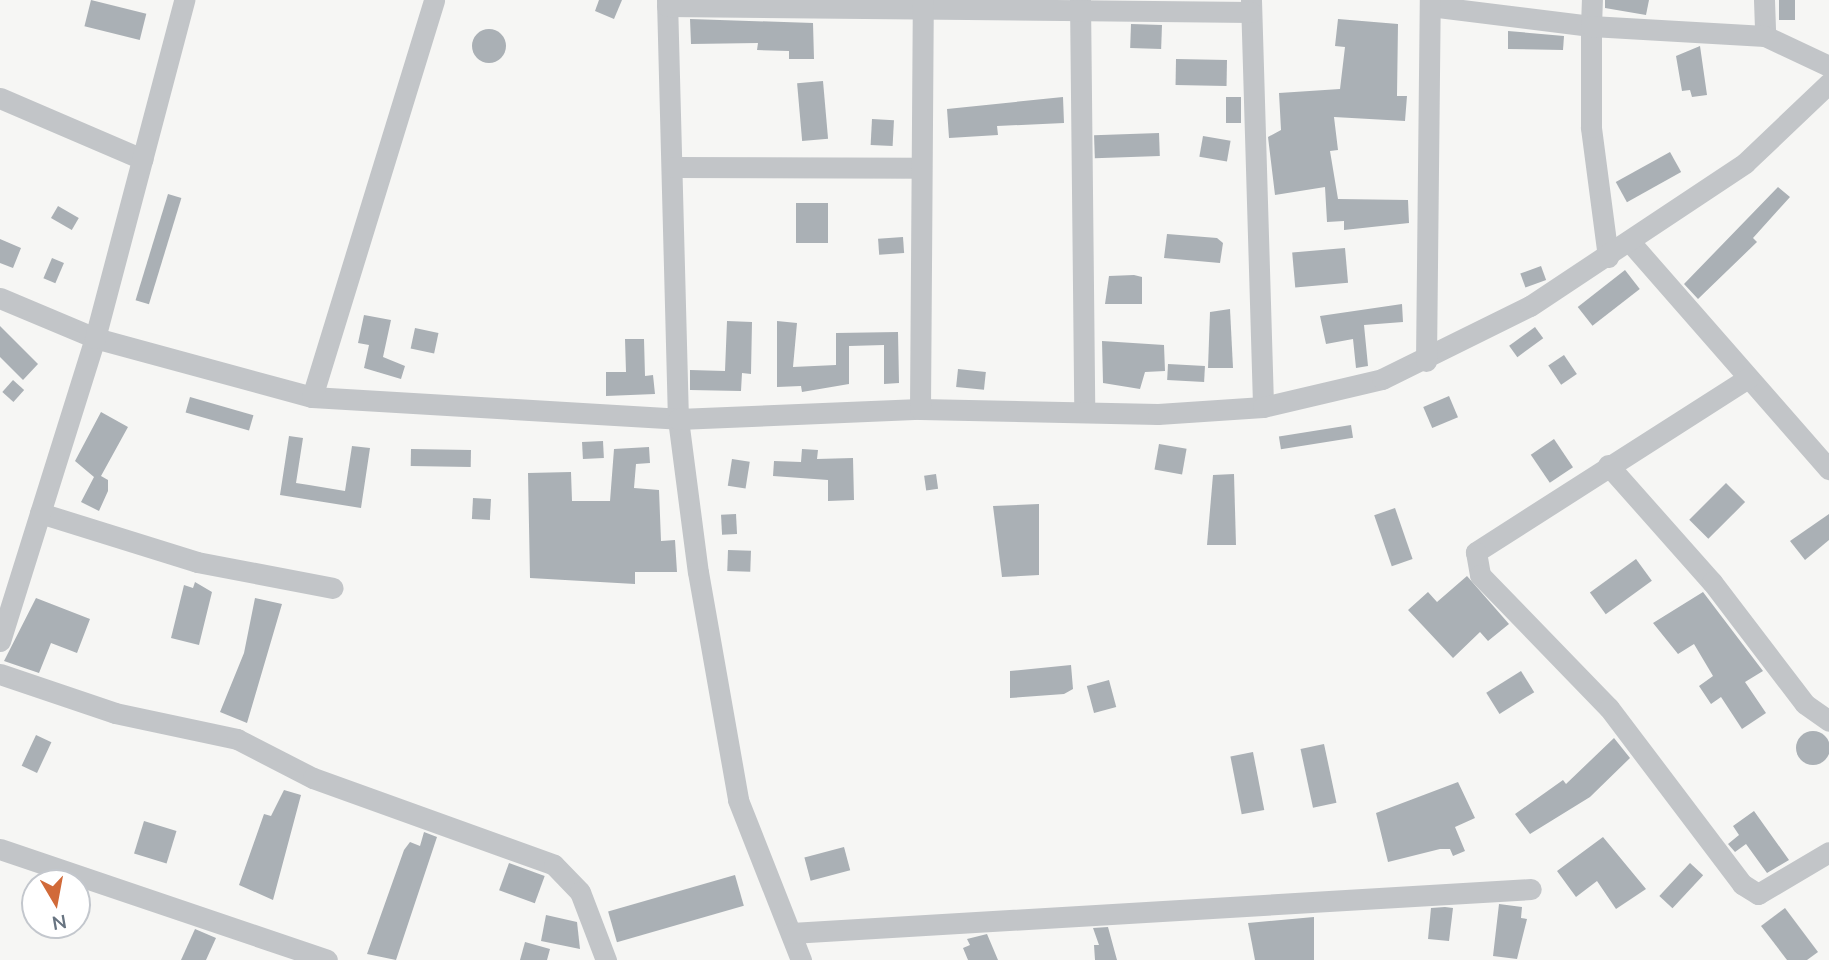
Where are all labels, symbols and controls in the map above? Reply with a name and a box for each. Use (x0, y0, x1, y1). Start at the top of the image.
north arrow (21, 869, 91, 939)
text: N (50, 910, 68, 936)

